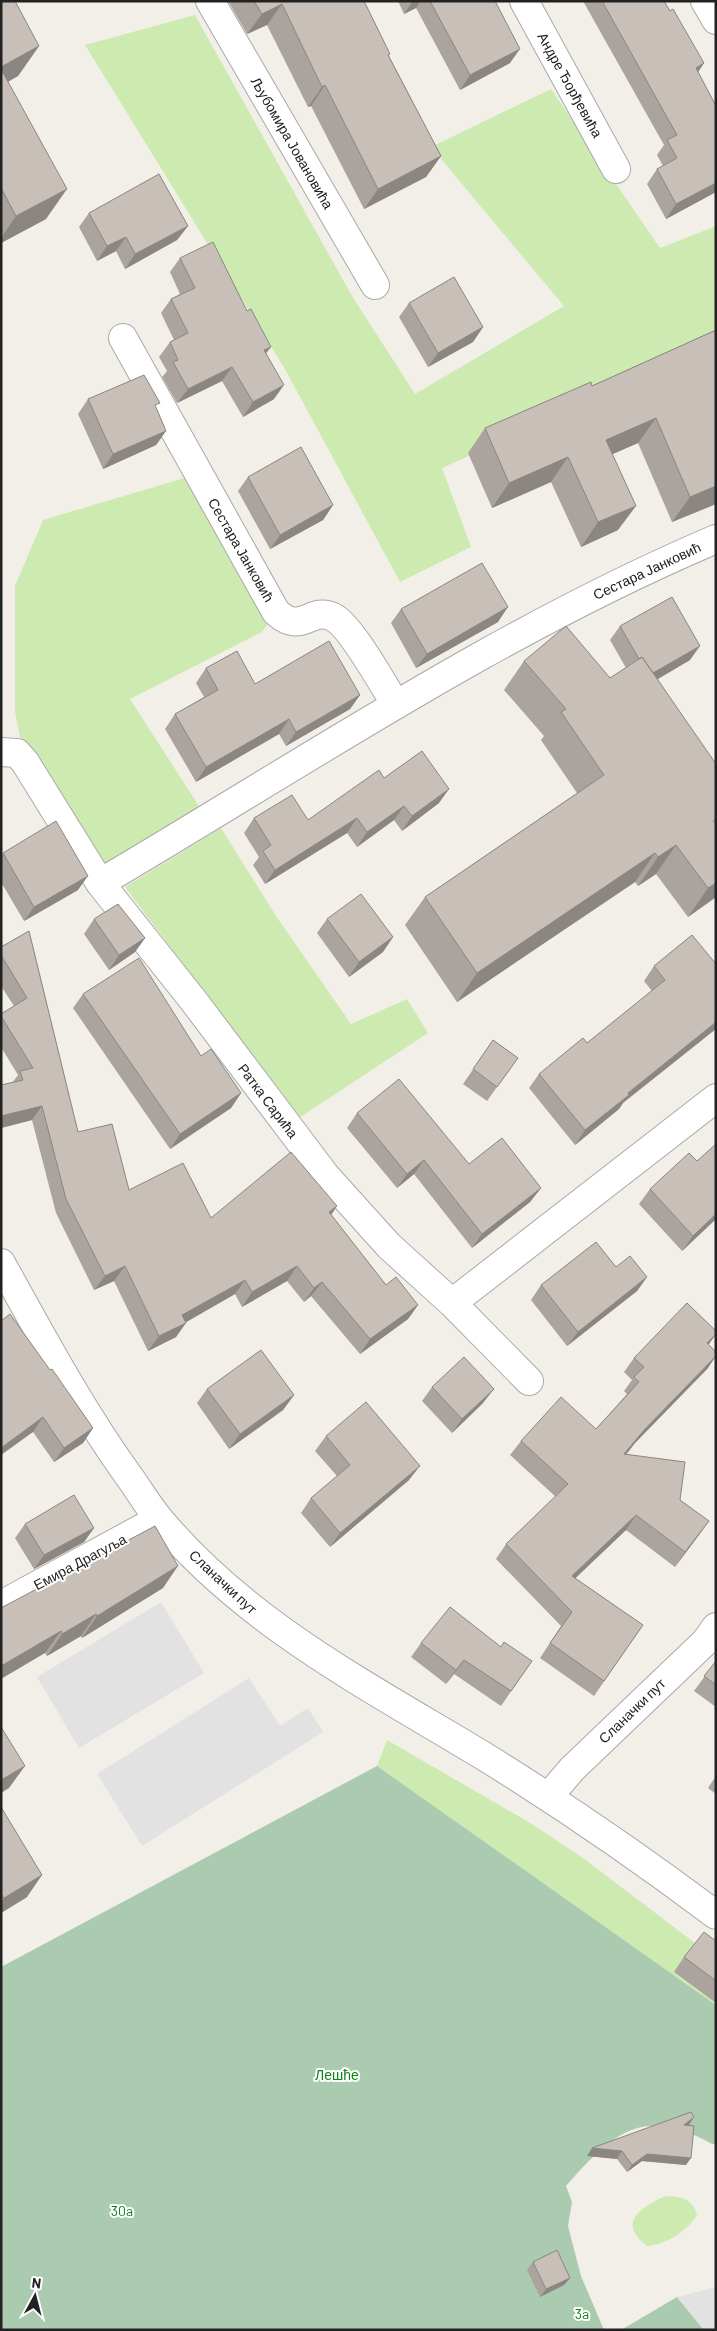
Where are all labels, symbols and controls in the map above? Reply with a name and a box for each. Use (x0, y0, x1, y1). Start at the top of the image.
street label: Андре Ђорђевића (534, 29, 607, 141)
street label: Љубомира Јовановића (248, 74, 337, 212)
street label: Сестара Јанковић (205, 495, 278, 605)
street label: Сестара Јанковић (590, 538, 703, 603)
street label: Ратка Сарића (235, 1060, 302, 1142)
street label: Емира Драгуља (30, 1530, 129, 1593)
street label: Сланачки пут (186, 1546, 261, 1618)
street label: Сланачки пут (595, 1674, 669, 1747)
park label: Лешће (315, 2066, 359, 2083)
park label: 30a (111, 2202, 133, 2219)
north arrow (10, 2271, 60, 2321)
text: N (31, 2274, 42, 2292)
park label: 3a (575, 2305, 589, 2322)

